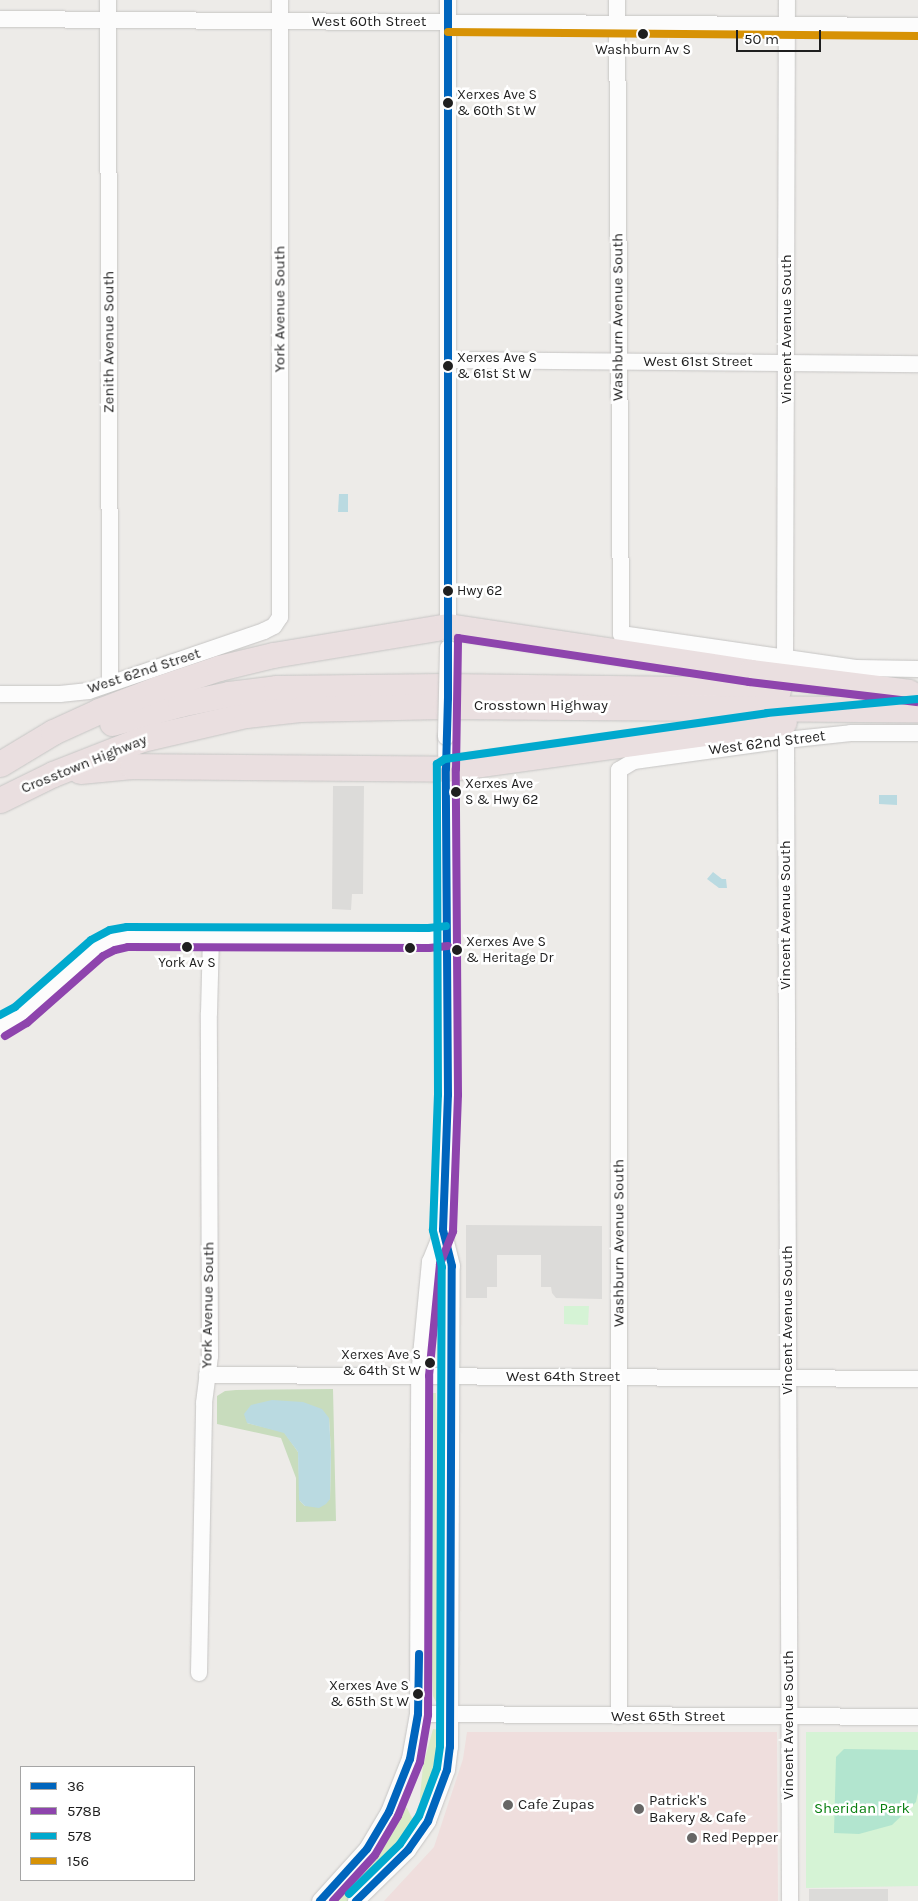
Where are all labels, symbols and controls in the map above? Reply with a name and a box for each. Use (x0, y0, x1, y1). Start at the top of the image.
street label: West 60th Street (312, 13, 426, 31)
scale bar (738, 20, 823, 52)
marker: Washburn Av S (638, 29, 648, 39)
text: 50 m (744, 30, 779, 48)
place label: Washburn Av S (595, 42, 691, 58)
place label: Xerxes Ave S & 60th St W (457, 87, 537, 120)
marker: Xerxes Ave S & 60th St W (443, 98, 453, 108)
street label: Washburn Avenue South (609, 233, 627, 401)
street label: York Avenue South (271, 246, 289, 372)
street label: Vincent Avenue South (778, 254, 796, 404)
street label: Zenith Avenue South (100, 271, 118, 413)
place label: Xerxes Ave S & 61st St W (457, 350, 537, 382)
street label: West 61st Street (643, 353, 753, 371)
marker: Xerxes Ave S & 61st St W (443, 361, 453, 371)
place label: Hwy 62 (457, 583, 502, 599)
marker: Hwy 62 (443, 586, 453, 596)
street label: West 62nd Street (85, 644, 203, 698)
street label: Crosstown Highway (474, 697, 608, 715)
street label: West 62nd Street (708, 727, 826, 759)
street label: Crosstown Highway (18, 731, 150, 797)
place label: Xerxes Ave S & Hwy 62 (465, 776, 538, 809)
marker: Xerxes Ave S & Hwy 62 (451, 787, 461, 797)
street label: Vincent Avenue South (777, 840, 795, 990)
place label: Xerxes Ave S & Heritage Dr (466, 934, 554, 966)
marker: York Av S (182, 942, 192, 952)
unlabelled marker (405, 943, 415, 953)
marker: Xerxes Ave S & Heritage Dr (452, 945, 462, 955)
place label: York Av S (158, 955, 216, 971)
street label: Washburn Avenue South (610, 1159, 628, 1327)
street label: York Avenue South (198, 1241, 218, 1369)
street label: Vincent Avenue South (779, 1245, 797, 1395)
place label: Xerxes Ave S & 64th St W (341, 1347, 421, 1380)
marker: Xerxes Ave S & 64th St W (425, 1358, 435, 1368)
street label: West 64th Street (506, 1368, 620, 1386)
street label: Vincent Avenue South (780, 1650, 798, 1800)
place label: Xerxes Ave S & 65th St W (329, 1678, 409, 1710)
marker: Xerxes Ave S & 65th St W (413, 1689, 423, 1699)
street label: West 65th Street (611, 1708, 725, 1726)
legend (20, 1766, 195, 1881)
text: 36 (67, 1777, 84, 1795)
place label: Patrick's Bakery & Cafe (649, 1791, 746, 1826)
place label: Cafe Zupas (518, 1796, 595, 1814)
marker: Cafe Zupas (502, 1799, 514, 1811)
park label: Sheridan Park (814, 1800, 910, 1818)
text: 578B (67, 1802, 101, 1820)
marker: Patrick's Bakery & Cafe (633, 1803, 645, 1815)
text: 578 (67, 1827, 92, 1845)
place label: Red Pepper (702, 1829, 778, 1847)
marker: Red Pepper (686, 1832, 698, 1844)
text: 156 (67, 1852, 89, 1870)

